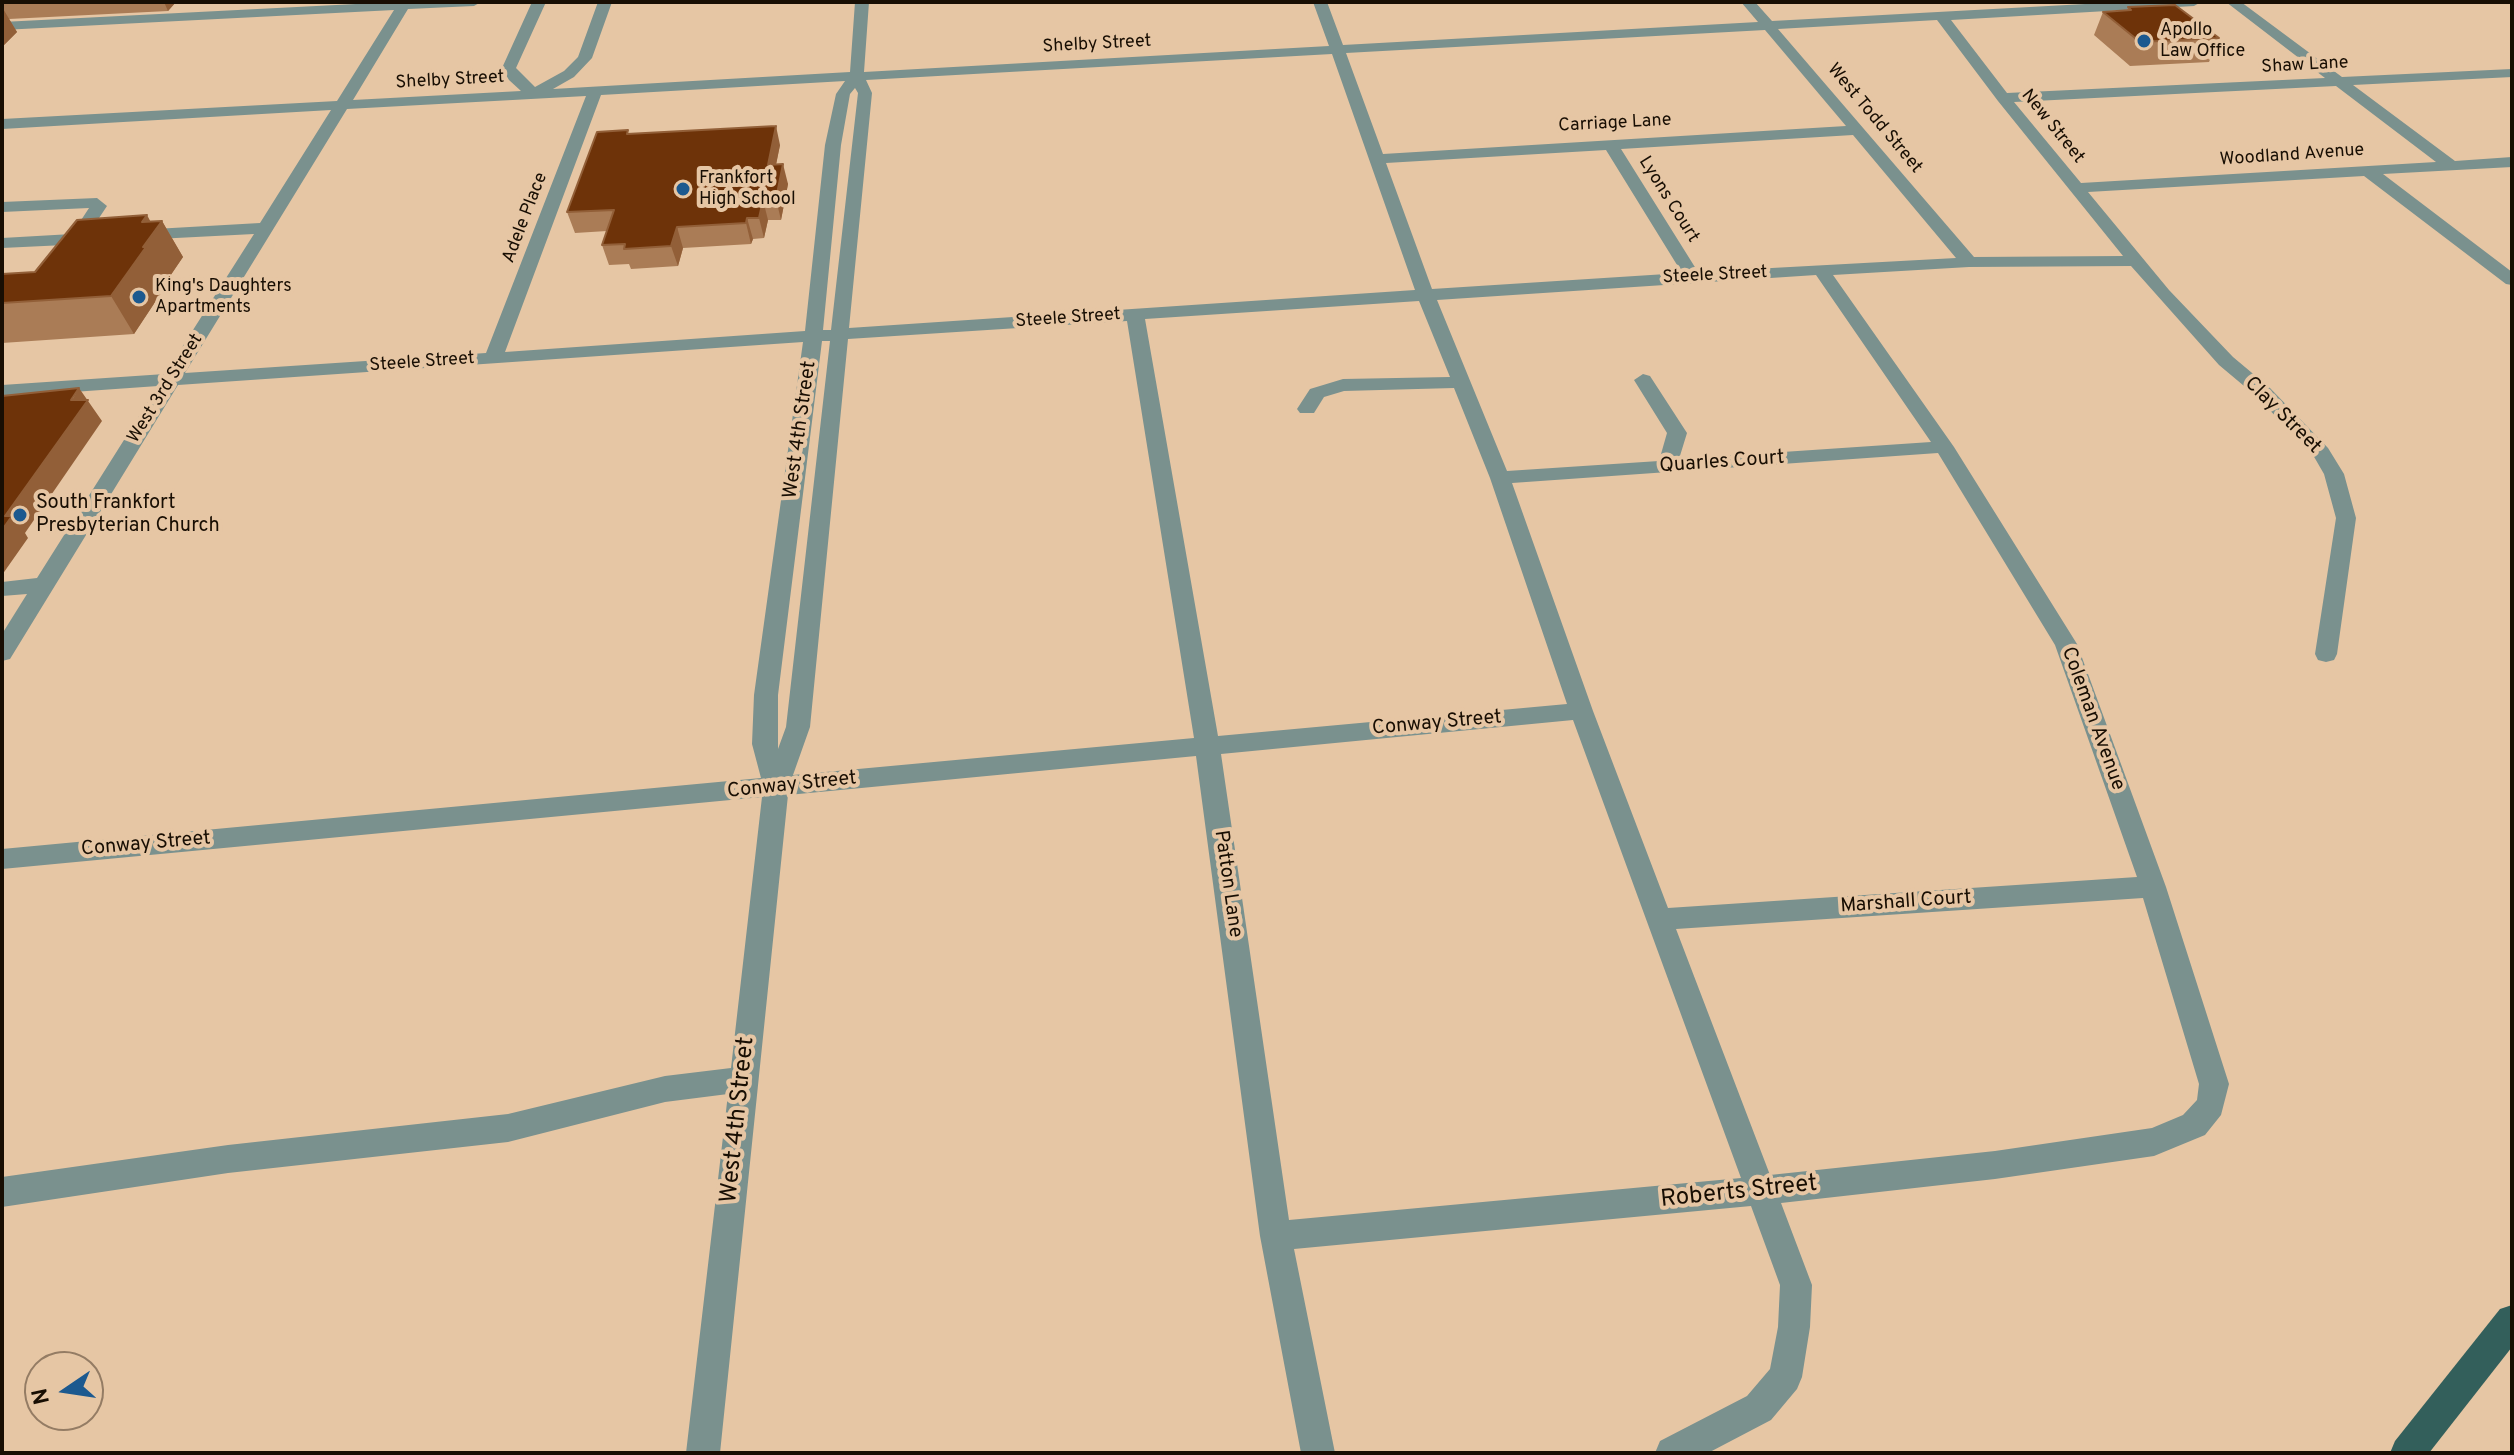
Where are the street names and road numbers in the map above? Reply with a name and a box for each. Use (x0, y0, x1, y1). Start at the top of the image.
street label: Shelby Street (1042, 31, 1152, 59)
street label: Shaw Lane (2261, 53, 2349, 79)
street label: West Todd Street (1822, 60, 1926, 178)
street label: Shelby Street (395, 67, 505, 95)
street label: New Street (2016, 86, 2088, 168)
street label: Carriage Lane (1558, 110, 1672, 138)
street label: Woodland Avenue (2219, 140, 2365, 172)
street label: Lyons Court (1633, 153, 1703, 247)
street label: Adele Place (499, 170, 553, 266)
street label: Steele Street (1662, 262, 1768, 290)
street label: Steele Street (1015, 305, 1121, 333)
street label: West 3rd Street (124, 330, 208, 448)
street label: Steele Street (369, 349, 475, 377)
street label: West 4th Street (779, 360, 823, 500)
street label: Clay Street (2239, 373, 2325, 459)
street label: Quarles Court (1659, 447, 1785, 479)
street label: Coleman Avenue (2055, 644, 2129, 794)
street label: Conway Street (1371, 706, 1503, 742)
street label: Conway Street (726, 767, 858, 805)
street label: Conway Street (80, 827, 212, 863)
street label: Patton Lane (1208, 829, 1246, 939)
street label: Marshall Court (1840, 886, 1972, 920)
street label: West 4th Street (716, 1036, 762, 1204)
street label: Roberts Street (1659, 1170, 1819, 1216)

